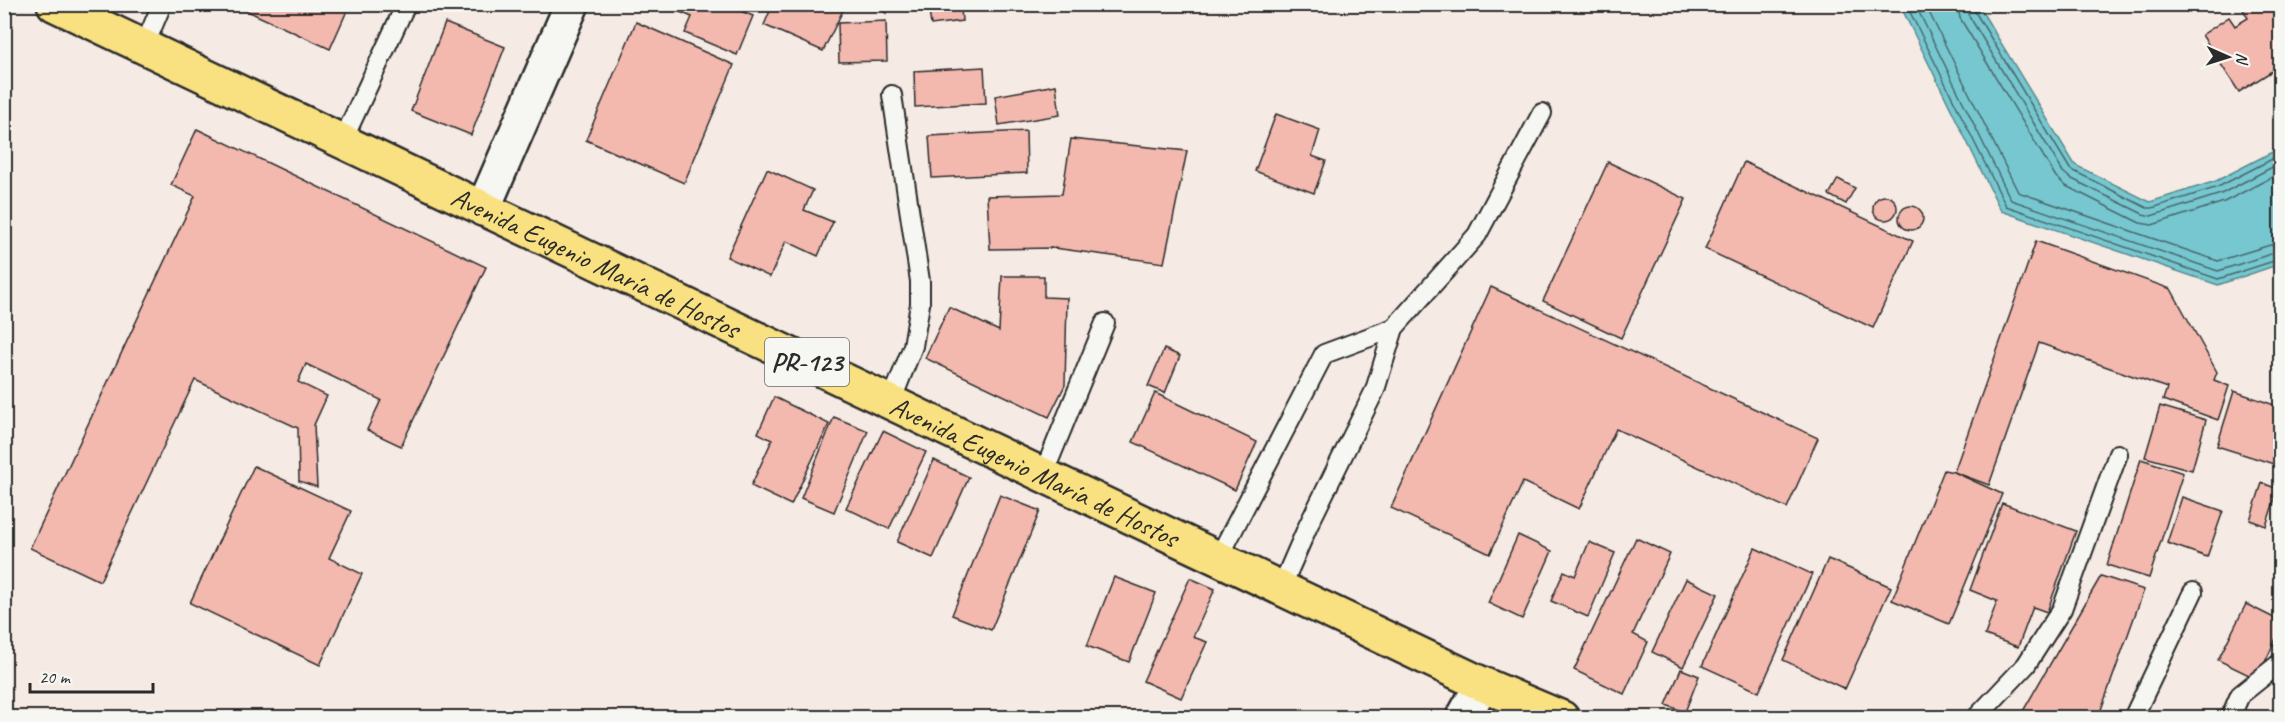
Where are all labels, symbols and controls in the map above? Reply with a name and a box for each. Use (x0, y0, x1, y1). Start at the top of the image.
north arrow (2198, 27, 2258, 87)
text: N (2232, 52, 2252, 66)
street label: Avenida Eugenio María de Hostos (446, 178, 748, 346)
road number: PR-123 (765, 338, 849, 386)
street label: Avenida Eugenio María de Hostos (885, 387, 1186, 555)
scale bar (30, 656, 153, 694)
text: 20 m (39, 666, 72, 688)

